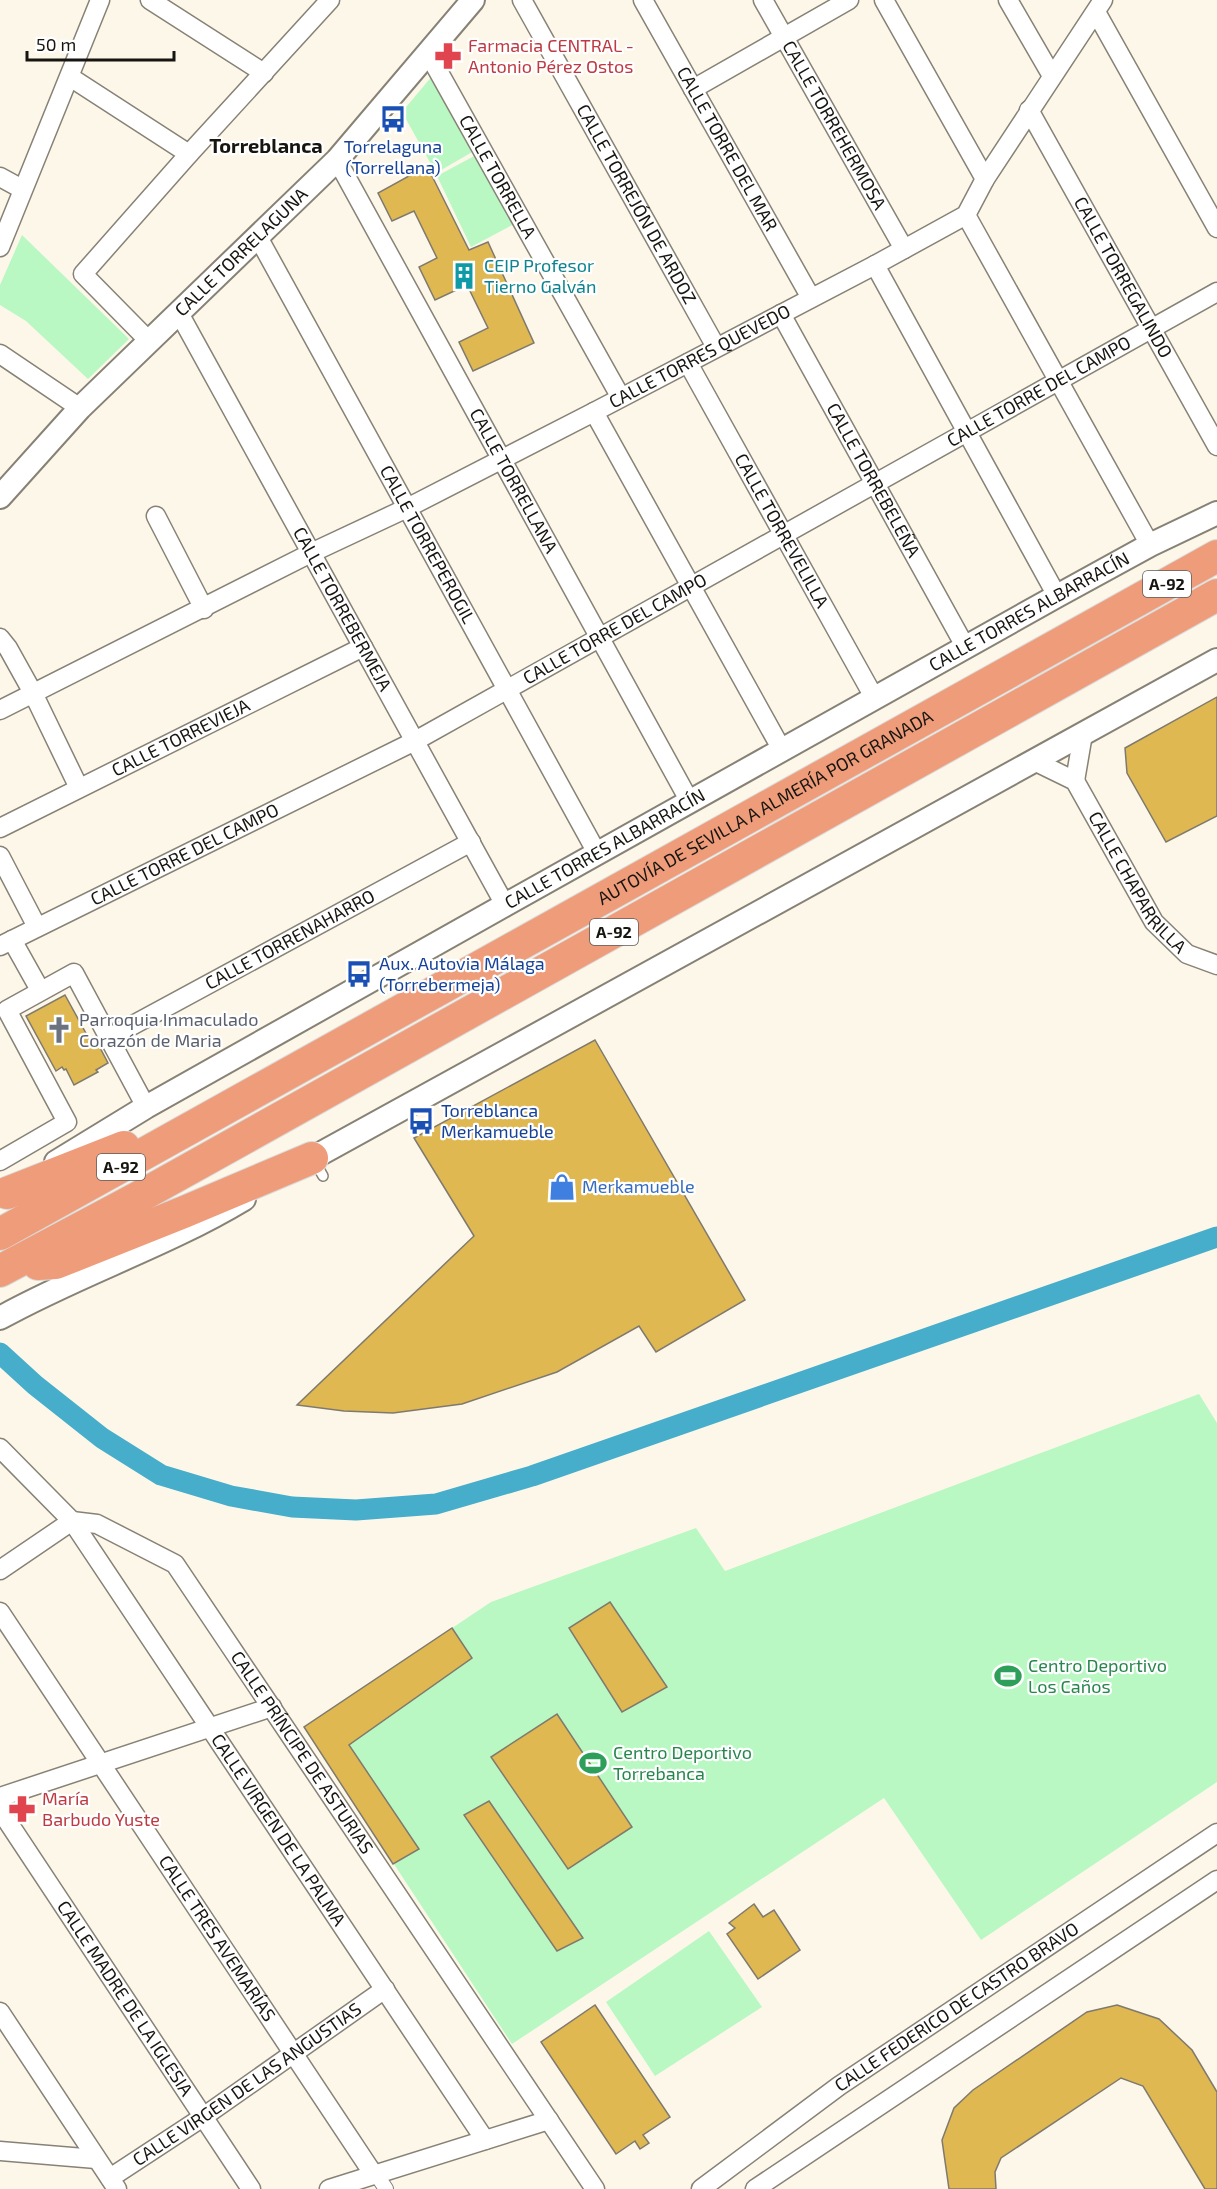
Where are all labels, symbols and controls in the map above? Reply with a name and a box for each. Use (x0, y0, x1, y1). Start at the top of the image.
scale bar (27, 24, 174, 62)
text: 50 m (36, 33, 76, 55)
place label: Farmacia CENTRAL - Antonio Pérez Ostos (468, 34, 634, 77)
street label: CALLE TORREHERMOSA (778, 36, 892, 214)
pharmacy icon: Farmacia CENTRAL - Antonio Pérez Ostos (433, 41, 463, 71)
street label: CALLE TORRE DEL MAR (673, 62, 783, 235)
street label: CALLE TORREJÓN DE ARDOZ (573, 100, 702, 307)
bus stop icon: Torrelaguna (Torrellana) (378, 104, 408, 134)
street label: CALLE TORRELLA (455, 111, 542, 243)
district label: Torreblanca (209, 133, 323, 157)
place label: Torrelaguna (Torrellana) (344, 135, 442, 178)
street label: CALLE TORRELAGUNA (170, 182, 312, 320)
street label: CALLE TORREGALINDO (1070, 193, 1178, 362)
place label: CEIP Profesor Tierno Galván (484, 254, 596, 297)
building icon: CEIP Profesor Tierno Galván (449, 261, 479, 291)
street label: CALLE TORRES QUEVEDO (605, 299, 794, 412)
street label: CALLE TORRE DEL CAMPO (943, 331, 1134, 451)
street label: CALLE TORREBELEÑA (822, 399, 926, 561)
street label: CALLE TORRELLANA (466, 404, 563, 557)
street label: CALLE TORREVELILLA (731, 449, 834, 612)
street label: CALLE TORREPEROGIL (376, 461, 481, 627)
street label: CALLE TORREBERMEJA (289, 523, 397, 695)
street label: CALLE TORRES ALBARRACÍN (925, 547, 1133, 676)
street label: CALLE TORRE DEL CAMPO (519, 568, 710, 688)
road number: A-92 (1143, 571, 1191, 597)
street label: CALLE TORREVIEJA (108, 693, 254, 781)
street label: AUTOVÍA DE SEVILLA A ALMERÍA POR GRANADA (593, 704, 937, 909)
street label: CALLE TORRES ALBARRACÍN (501, 783, 708, 913)
street label: CALLE TORRE DEL CAMPO (87, 798, 282, 910)
street label: CALLE CHAPARRILLA (1084, 807, 1192, 958)
street label: CALLE TORRENAHARRO (201, 884, 378, 994)
road number: A-92 (590, 919, 638, 945)
place label: Aux. Autovia Málaga (Torrebermeja) (379, 952, 545, 995)
bus stop icon: Aux. Autovia Málaga (Torrebermeja) (344, 959, 374, 989)
place label: Parroquia Inmaculado Corazón de Maria (79, 1008, 258, 1051)
church icon: Parroquia Inmaculado Corazón de Maria (44, 1015, 74, 1045)
place label: Torreblanca Merkamueble (441, 1099, 554, 1142)
bus stop icon: Torreblanca Merkamueble (406, 1106, 436, 1136)
road number: A-92 (97, 1154, 145, 1180)
shop icon: Merkamueble (547, 1172, 577, 1202)
place label: Merkamueble (582, 1175, 695, 1197)
street label: CALLE PRÍNCIPE DE ASTURIAS (227, 1646, 378, 1858)
place label: Centro Deportivo Los Caños (1028, 1654, 1167, 1697)
sports icon: Centro Deportivo Los Caños (993, 1661, 1023, 1691)
street label: CALLE VIRGEN DE LA PALMA (207, 1729, 351, 1930)
place label: Centro Deportivo Torrebanca (613, 1741, 752, 1784)
sports icon: Centro Deportivo Torrebanca (578, 1748, 608, 1778)
place label: María Barbudo Yuste (42, 1787, 160, 1830)
pharmacy icon: María Barbudo Yuste (7, 1794, 37, 1824)
street label: CALLE TRES AVEMARÍAS (155, 1851, 281, 2025)
street label: CALLE MADRE DE LA IGLESIA (53, 1896, 199, 2100)
street label: CALLE FEDERICO DE CASTRO BRAVO (830, 1917, 1082, 2096)
street label: CALLE VIRGEN DE LAS ANGUSTIAS (128, 1997, 365, 2170)

